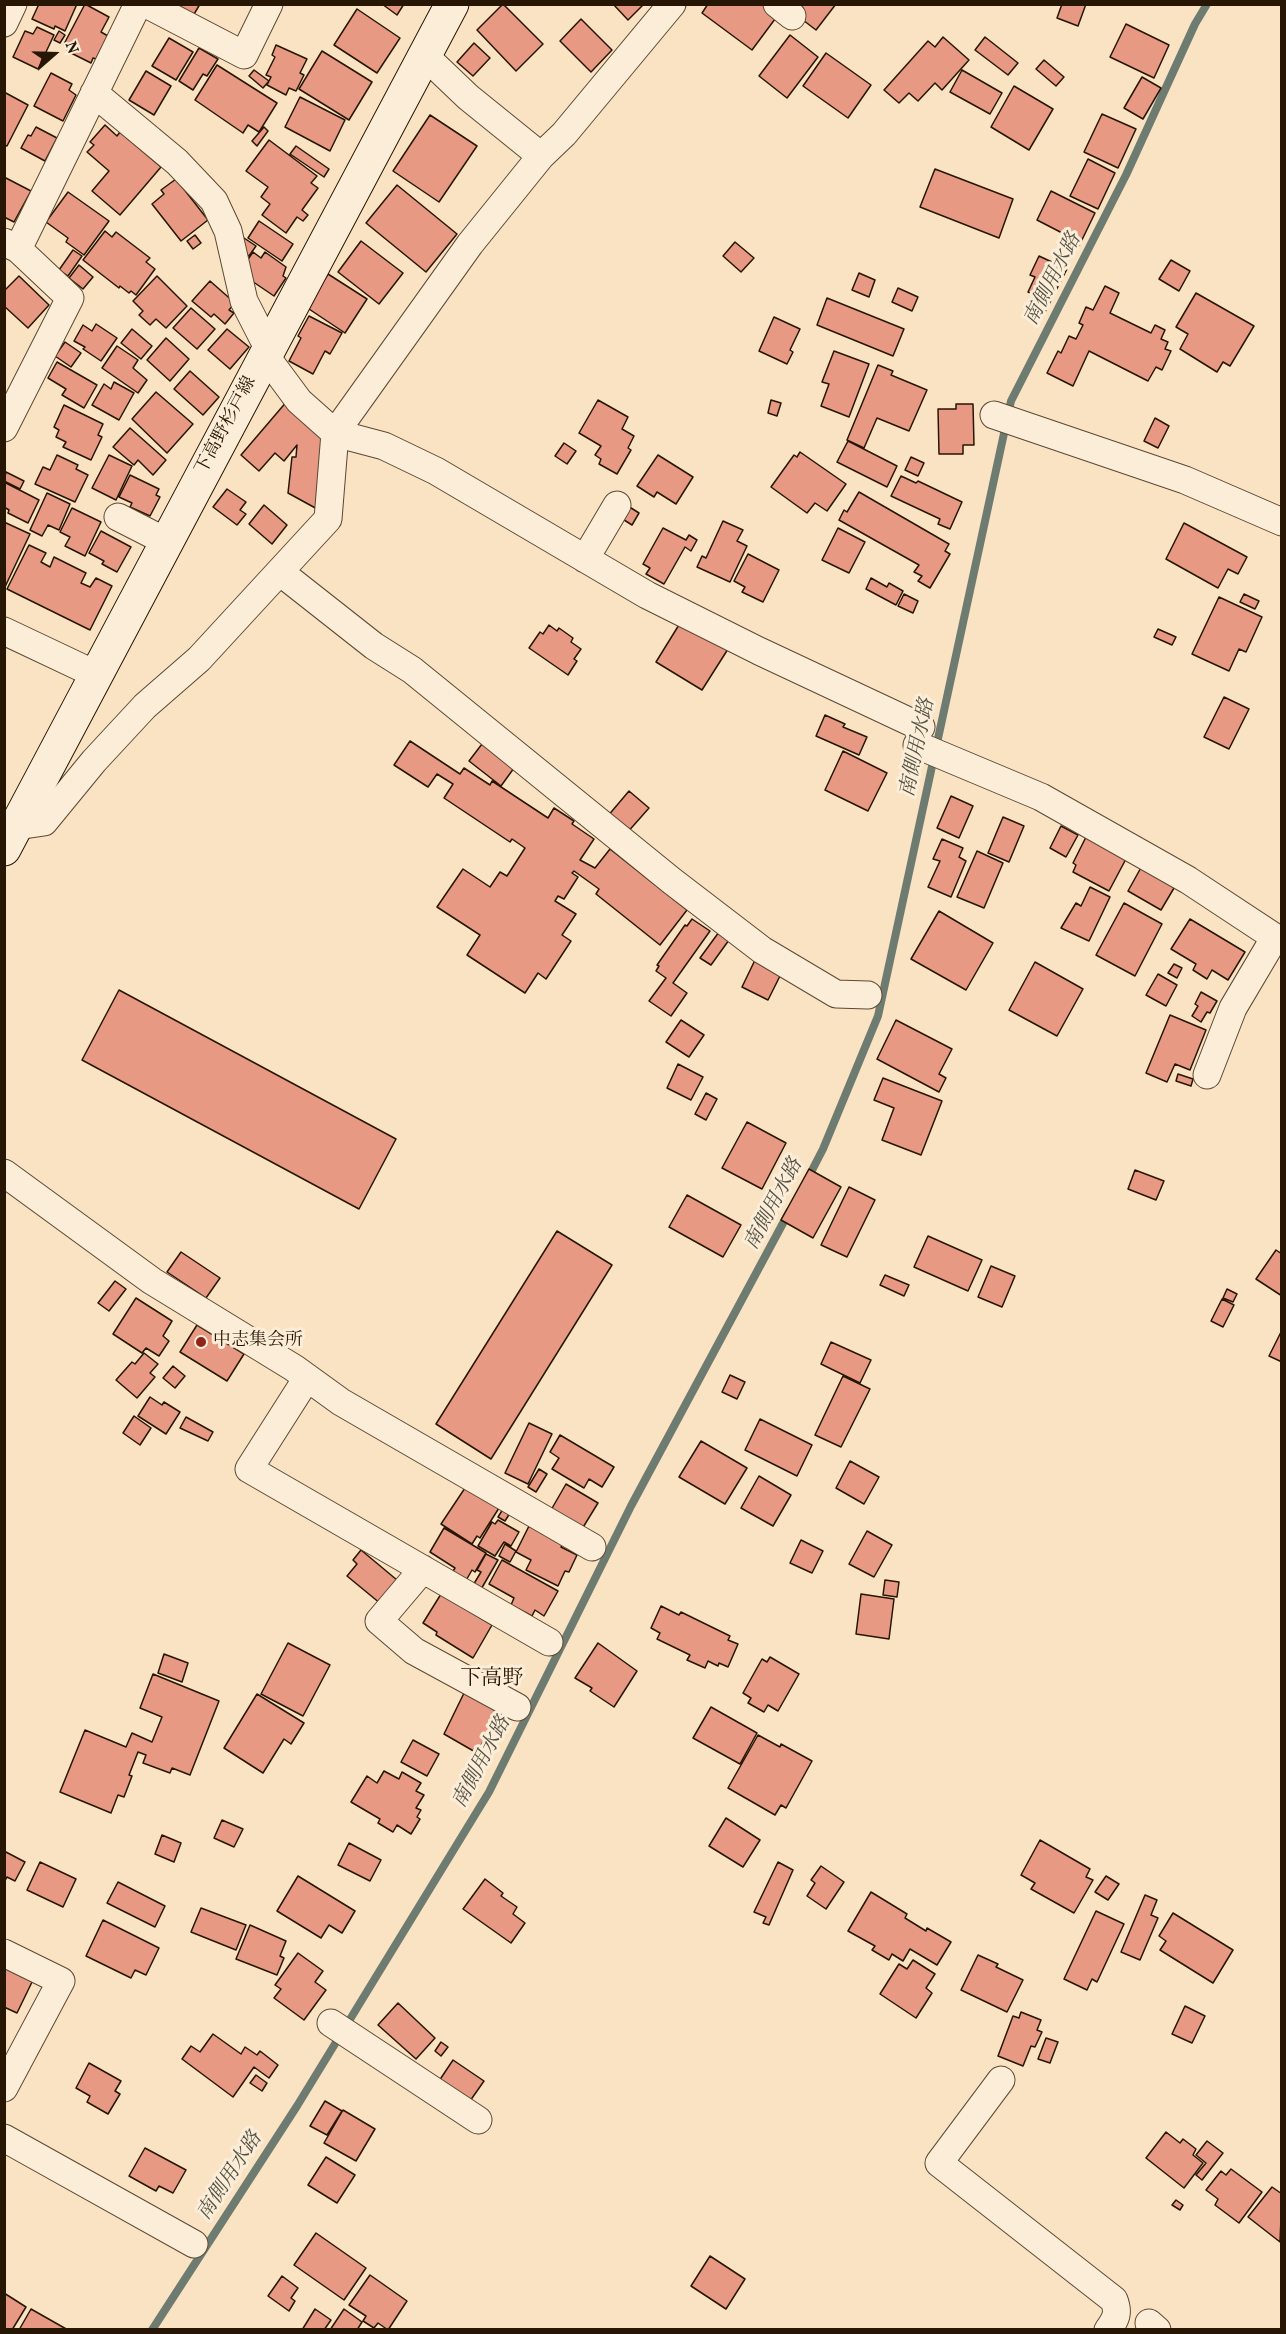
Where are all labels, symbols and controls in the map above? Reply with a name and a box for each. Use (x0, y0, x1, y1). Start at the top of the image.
north arrow (24, 24, 84, 84)
text: N (59, 39, 83, 57)
water label: 南側用水路 (1021, 230, 1087, 330)
street label: 下高野杉戸線 (192, 373, 262, 479)
water label: 南側用水路 (897, 697, 941, 799)
water label: 南側用水路 (741, 1155, 809, 1255)
place label: 中志集会所 (213, 1331, 303, 1353)
marker: 中志集会所 (194, 1335, 208, 1349)
district label: 下高野 (461, 1667, 523, 1693)
water label: 南側用水路 (449, 1713, 517, 1813)
water label: 南側用水路 (194, 2129, 268, 2225)

